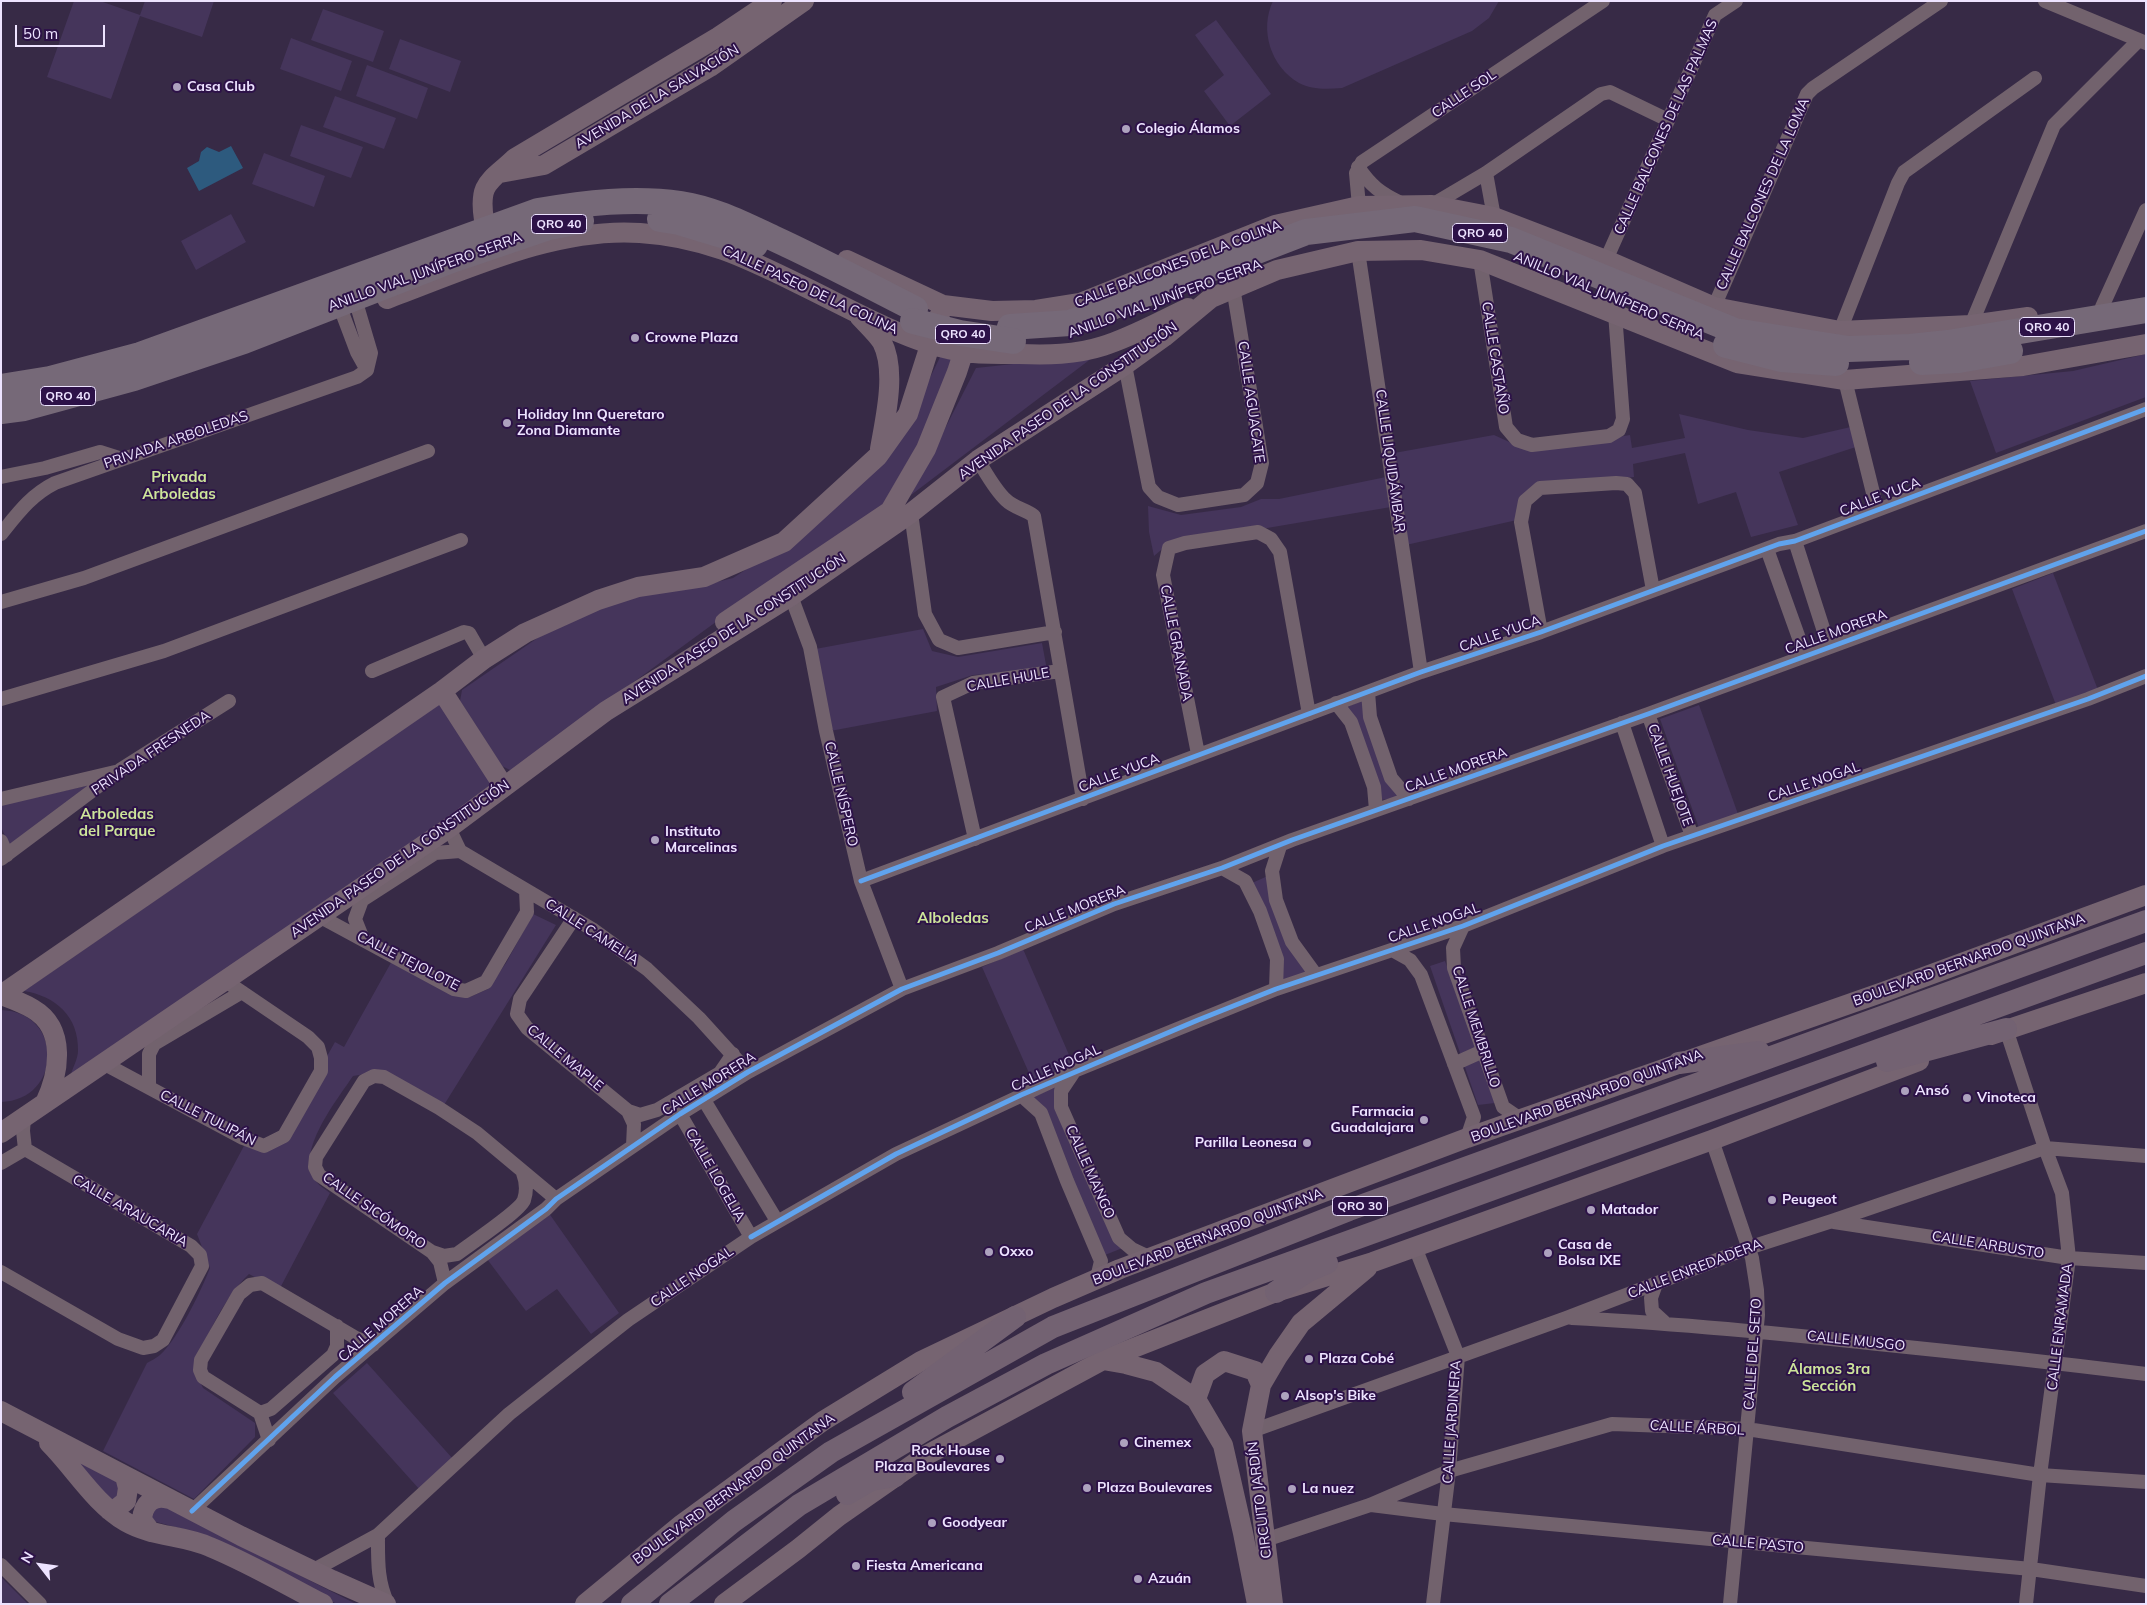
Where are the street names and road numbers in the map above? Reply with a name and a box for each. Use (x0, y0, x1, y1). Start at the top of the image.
street label: CALLE BALCONES DE LAS PALMAS (1611, 17, 1721, 237)
street label: AVENIDA DE LA SALVACIÓN (572, 41, 742, 153)
street label: CALLE SOL (1429, 66, 1499, 122)
street label: CALLE BALCONES DE LA LOMA (1713, 95, 1813, 293)
road number: QRO 40 (532, 214, 586, 233)
street label: CALLE BALCONES DE LA COLINA (1072, 217, 1284, 311)
road number: QRO 40 (1452, 224, 1508, 242)
street label: ANILLO VIAL JUNÍPERO SERRA (326, 229, 524, 315)
street label: CALLE PASEO DE LA COLINA (719, 242, 901, 338)
street label: ANILLO VIAL JUNÍPERO SERRA (1511, 248, 1707, 344)
street label: ANILLO VIAL JUNÍPERO SERRA (1066, 256, 1264, 342)
street label: CALLE CASTAÑO (1478, 301, 1512, 415)
road number: QRO 40 (2020, 318, 2074, 337)
street label: AVENIDA PASEO DE LA CONSTITUCIÓN (955, 319, 1181, 483)
road number: QRO 40 (936, 324, 990, 344)
street label: CALLE AGUACATE (1234, 340, 1268, 464)
road number: QRO 40 (40, 386, 96, 406)
street label: CALLE LIQUIDÁMBAR (1372, 388, 1408, 534)
street label: PRIVADA ARBOLEDAS (102, 407, 250, 473)
street label: CALLE YUCA (1837, 474, 1923, 520)
street label: AVENIDA PASEO DE LA CONSTITUCIÓN (619, 550, 849, 708)
street label: CALLE GRANADA (1156, 583, 1196, 703)
street label: CALLE MORERA (1783, 606, 1889, 658)
street label: CALLE YUCA (1457, 612, 1543, 656)
street label: CALLE HULE (965, 664, 1051, 696)
street label: PRIVADA FRESNEDA (88, 707, 214, 799)
street label: CALLE HUEJOTE (1644, 722, 1696, 828)
street label: CALLE NÍSPERO (821, 740, 861, 848)
street label: CALLE MORERA (1403, 744, 1509, 796)
street label: CALLE YUCA (1076, 750, 1162, 796)
street label: CALLE NOGAL (1766, 758, 1862, 806)
street label: AVENIDA PASEO DE LA CONSTITUCIÓN (287, 777, 513, 941)
street label: CALLE MORERA (1022, 881, 1128, 937)
street label: CALLE CAMELIA (542, 895, 642, 969)
street label: CALLE NOGAL (1386, 899, 1482, 947)
street label: BOULEVARD BERNARDO QUINTANA (1851, 910, 2087, 1010)
street label: CALLE TEJOLOTE (354, 928, 462, 994)
street label: CALLE MEMBRILLO (1448, 964, 1504, 1090)
street label: CALLE MAPLE (524, 1021, 606, 1095)
street label: CALLE NOGAL (1009, 1041, 1103, 1095)
street label: BOULEVARD BERNARDO QUINTANA (1469, 1046, 1705, 1146)
street label: CALLE MORERA (659, 1048, 759, 1120)
street label: CALLE TULIPÁN (157, 1087, 259, 1149)
street label: CALLE MANGO (1062, 1123, 1118, 1221)
street label: CALLE LOGELIA (682, 1125, 748, 1225)
street label: CALLE SICÓMORO (319, 1169, 429, 1253)
street label: CALLE ARAUCARIA (69, 1171, 191, 1251)
street label: BOULEVARD BERNARDO QUINTANA (1090, 1185, 1326, 1289)
road number: QRO 30 (1332, 1196, 1388, 1216)
street label: CALLE ARBUSTO (1931, 1228, 2045, 1262)
street label: CALLE ENREDADERA (1625, 1236, 1765, 1302)
street label: CALLE NOGAL (647, 1243, 737, 1311)
street label: CALLE ENRAMADA (2044, 1262, 2076, 1392)
street label: CALLE MORERA (335, 1282, 427, 1366)
street label: CALLE DEL SETO (1741, 1297, 1765, 1411)
street label: CALLE MUSGO (1806, 1327, 1906, 1355)
street label: CALLE JARDINERA (1439, 1360, 1465, 1484)
street label: BOULEVARD BERNARDO QUINTANA (630, 1410, 838, 1568)
street label: CALLE ÁRBOL (1649, 1417, 1745, 1439)
street label: CIRCUITO JARDÍN (1244, 1441, 1276, 1559)
street label: CALLE PASTO (1711, 1532, 1805, 1556)

